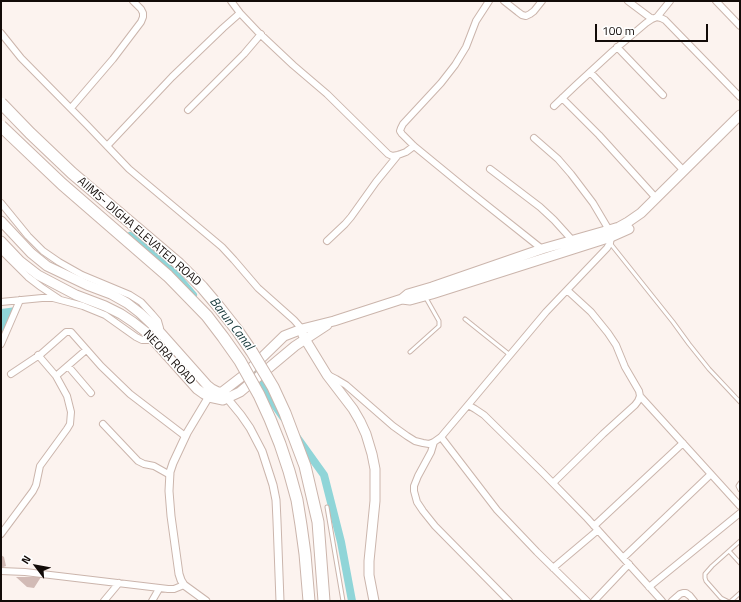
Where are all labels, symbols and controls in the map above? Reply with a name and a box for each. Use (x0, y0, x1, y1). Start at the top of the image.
scale bar (597, 16, 710, 42)
text: 100 m (602, 21, 635, 40)
street label: AIIMS- DIGHA ELEVATED ROAD (74, 174, 204, 290)
water label: Barun Canal (206, 295, 256, 353)
street label: NEORA ROAD (140, 328, 198, 388)
north arrow (16, 546, 56, 586)
text: N (17, 552, 35, 567)

